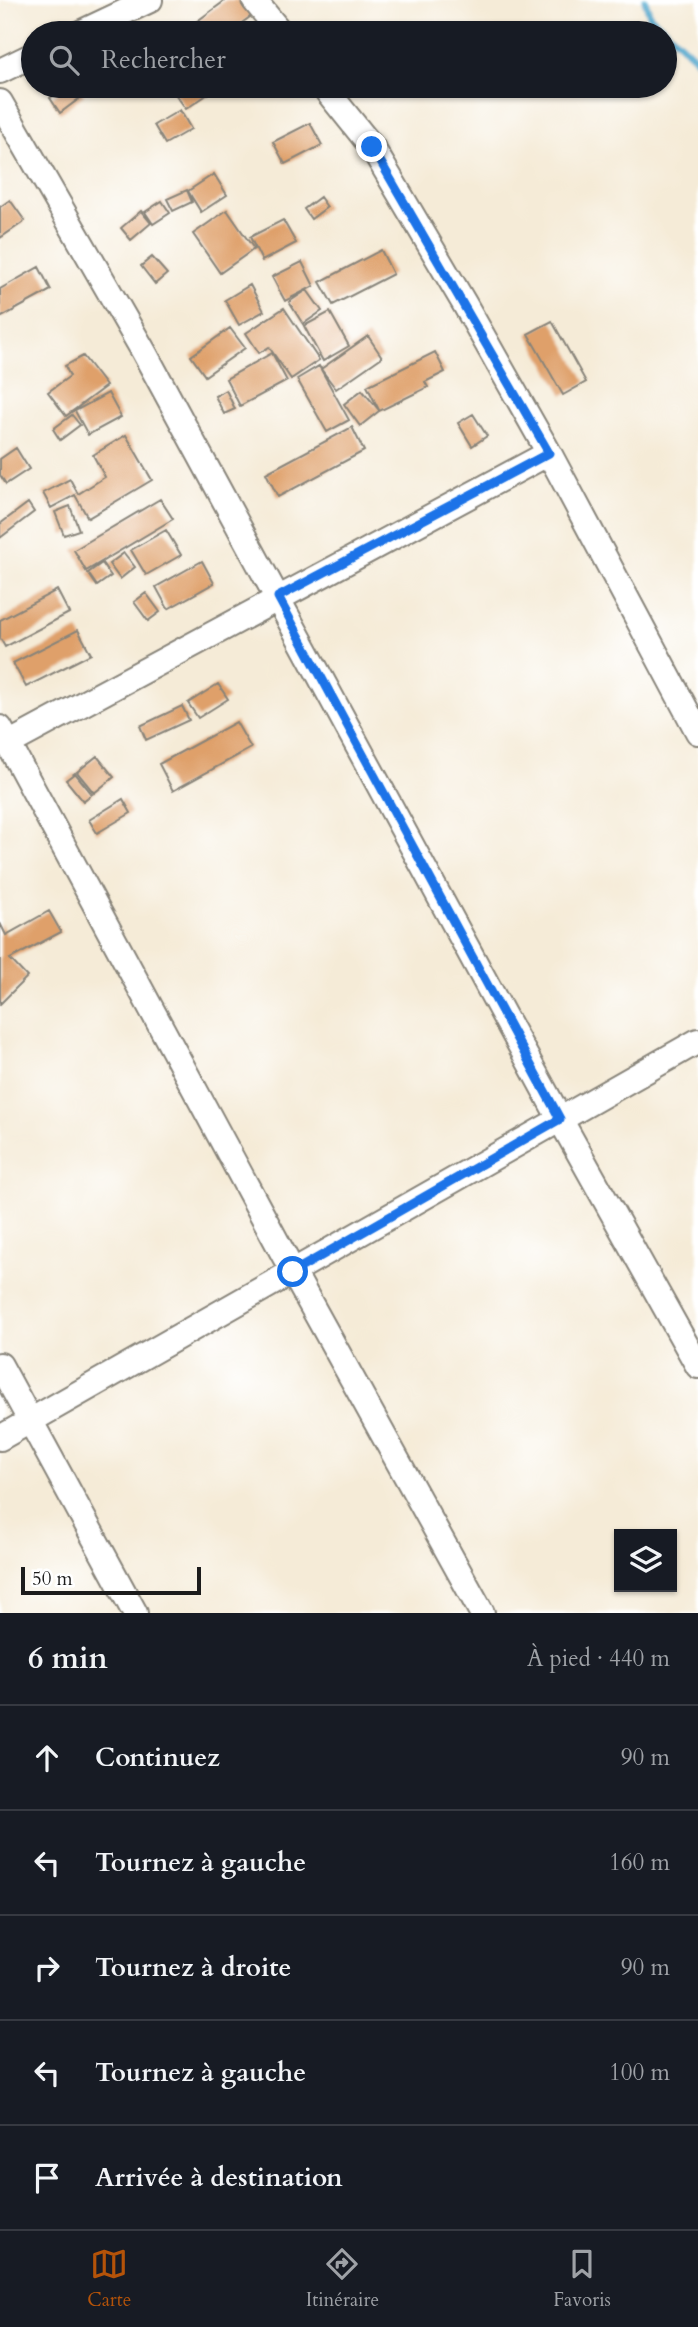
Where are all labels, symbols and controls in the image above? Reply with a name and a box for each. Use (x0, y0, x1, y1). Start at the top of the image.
search box (21, 21, 677, 98)
icon: search (45, 41, 83, 79)
text: Rechercher (101, 42, 226, 77)
route end (356, 131, 387, 162)
route start (277, 1256, 308, 1287)
map controls (614, 1529, 677, 1592)
button: layers (614, 1529, 677, 1592)
scale bar (21, 1564, 201, 1596)
text: 50 m (32, 1566, 73, 1592)
text: 6 min (28, 1638, 108, 1679)
text: À pied · 440 m (527, 1643, 670, 1674)
icon: ahead (28, 1739, 66, 1777)
text: Continuez (95, 1740, 220, 1775)
text: 90 m (621, 1742, 670, 1773)
icon: left (28, 1844, 66, 1882)
text: Tournez à gauche (95, 1845, 306, 1880)
text: 160 m (609, 1847, 670, 1878)
icon: right (28, 1949, 66, 1987)
text: Tournez à droite (95, 1950, 291, 1985)
text: 90 m (621, 1952, 670, 1983)
icon: left (28, 2054, 66, 2092)
text: Tournez à gauche (95, 2055, 306, 2090)
text: 100 m (609, 2057, 670, 2088)
icon: arrive (28, 2159, 66, 2197)
text: Arrivée à destination (95, 2160, 343, 2195)
tab: Carte (87, 2245, 131, 2313)
tab: Itinéraire (306, 2245, 379, 2313)
tab: Favoris (553, 2245, 611, 2313)

